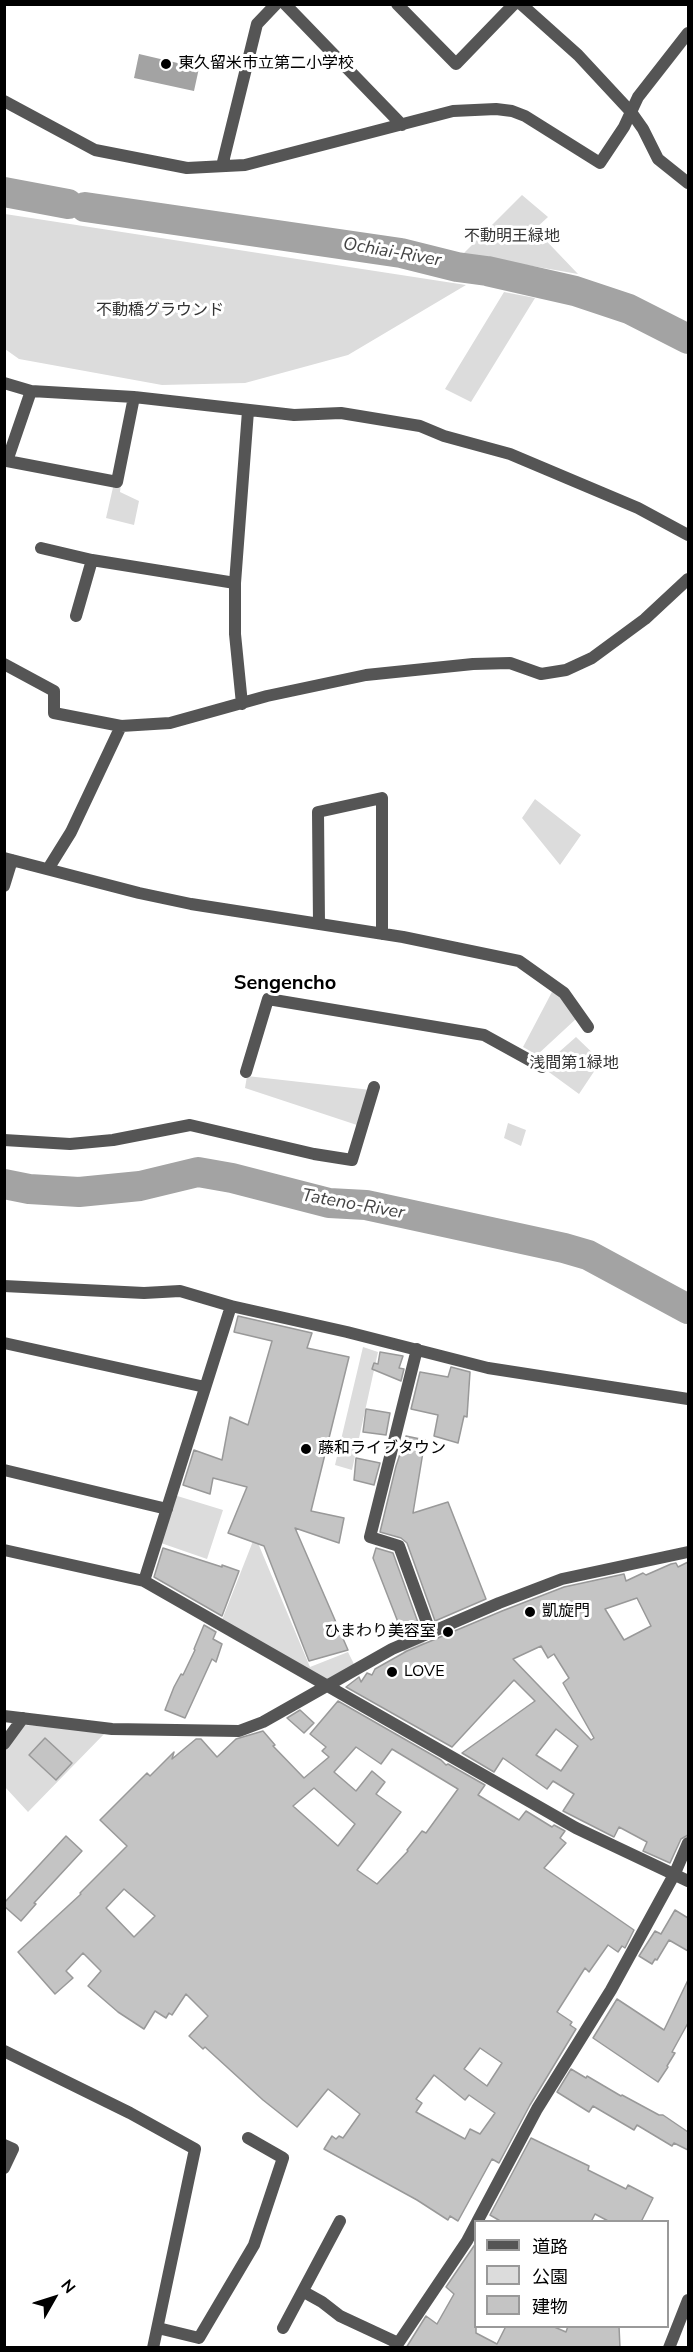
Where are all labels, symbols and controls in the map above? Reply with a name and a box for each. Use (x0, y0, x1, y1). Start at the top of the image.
place label: 東久留米市立第二小学校 (178, 54, 354, 74)
marker: 東久留米市立第二小学校 (159, 57, 173, 71)
park label: 不動明王緑地 (464, 227, 560, 247)
water label: Ochiai-River (341, 234, 443, 272)
park label: 不動橋グラウンド (96, 301, 224, 321)
district label: Sengencho (234, 972, 336, 996)
park label: 浅間第1緑地 (529, 1054, 619, 1074)
water label: Tateno-River (300, 1185, 406, 1225)
place label: 藤和ライブタウン (318, 1439, 446, 1459)
marker: 藤和ライブタウン (299, 1442, 313, 1456)
place label: 凱旋門 (542, 1602, 590, 1622)
marker: 凱旋門 (523, 1605, 537, 1619)
place label: ひまわり美容室 (324, 1622, 436, 1642)
marker: ひまわり美容室 (441, 1625, 455, 1639)
place label: LOVE (404, 1662, 444, 1682)
marker: LOVE (385, 1665, 399, 1679)
legend (474, 2220, 669, 2328)
text: 道路 (532, 2235, 568, 2259)
text: 公園 (532, 2265, 568, 2289)
north arrow (24, 2268, 84, 2328)
text: N (56, 2275, 80, 2298)
text: 建物 (532, 2295, 568, 2319)

